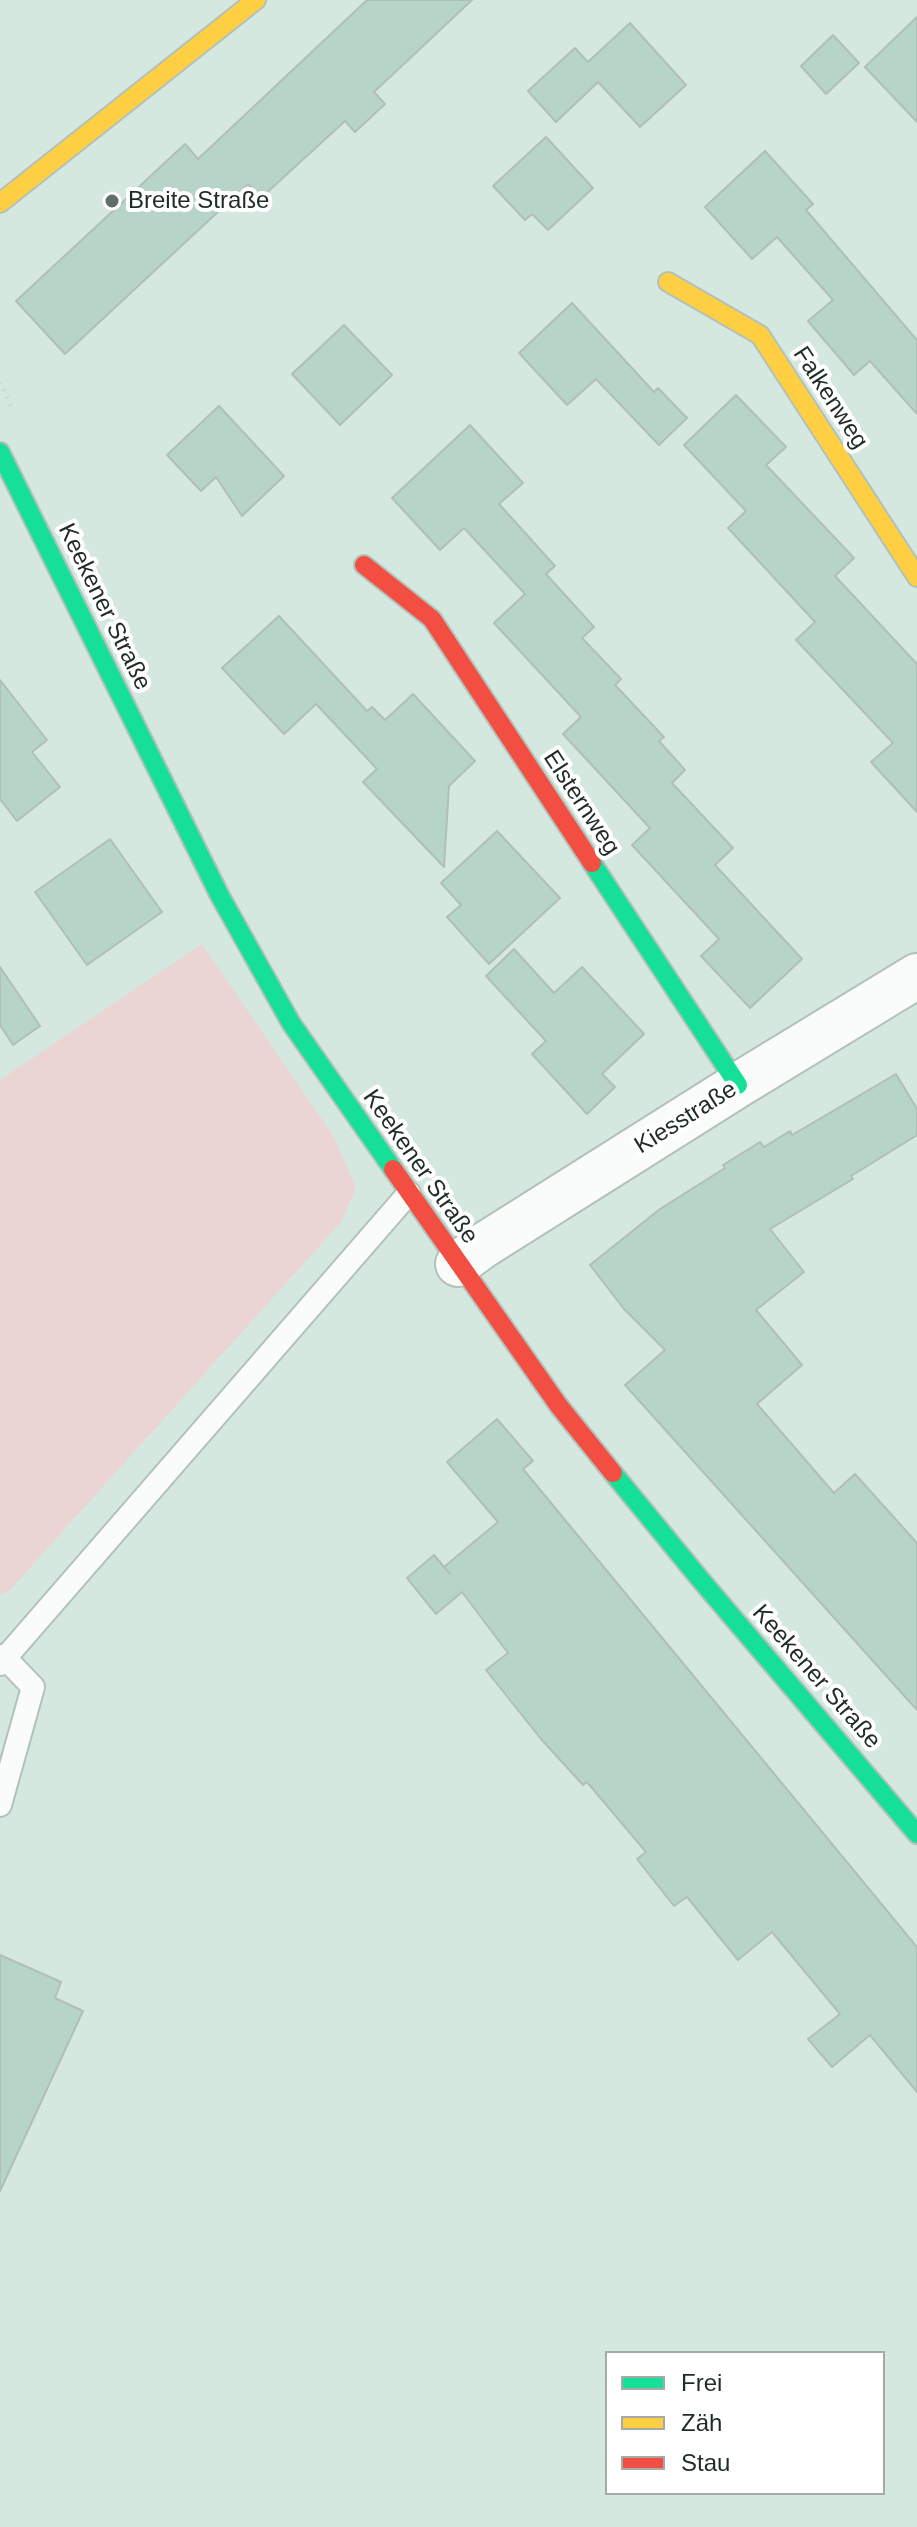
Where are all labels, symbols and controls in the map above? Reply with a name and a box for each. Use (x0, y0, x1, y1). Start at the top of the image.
place label: Breite Straße (128, 187, 269, 215)
marker: Breite Straße (103, 192, 121, 210)
street label: Falkenweg (786, 341, 874, 455)
street label: Keekener Straße (51, 519, 157, 695)
street label: Elsternweg (537, 745, 625, 861)
street label: Kiesstraße (630, 1075, 742, 1161)
street label: Keekener Straße (356, 1084, 484, 1250)
street label: Keekener Straße (746, 1599, 886, 1755)
legend (605, 2351, 885, 2495)
text: Frei (681, 2369, 722, 2396)
text: Zäh (681, 2409, 722, 2436)
text: Stau (681, 2449, 730, 2476)

